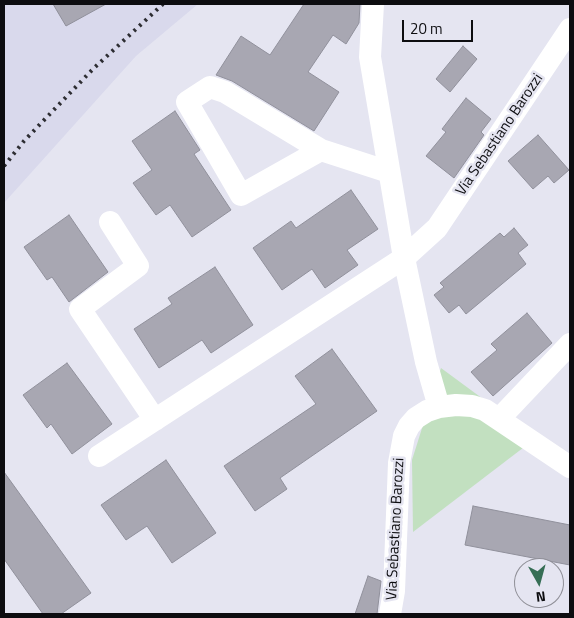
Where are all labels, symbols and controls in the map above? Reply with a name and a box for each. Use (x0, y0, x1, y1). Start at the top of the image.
scale bar (404, 10, 475, 42)
text: 20 m (410, 17, 443, 40)
street label: Via Sebastiano Barozzi (453, 71, 547, 199)
street label: Via Sebastiano Barozzi (383, 457, 409, 601)
north arrow (514, 558, 564, 608)
text: N (535, 586, 547, 608)

